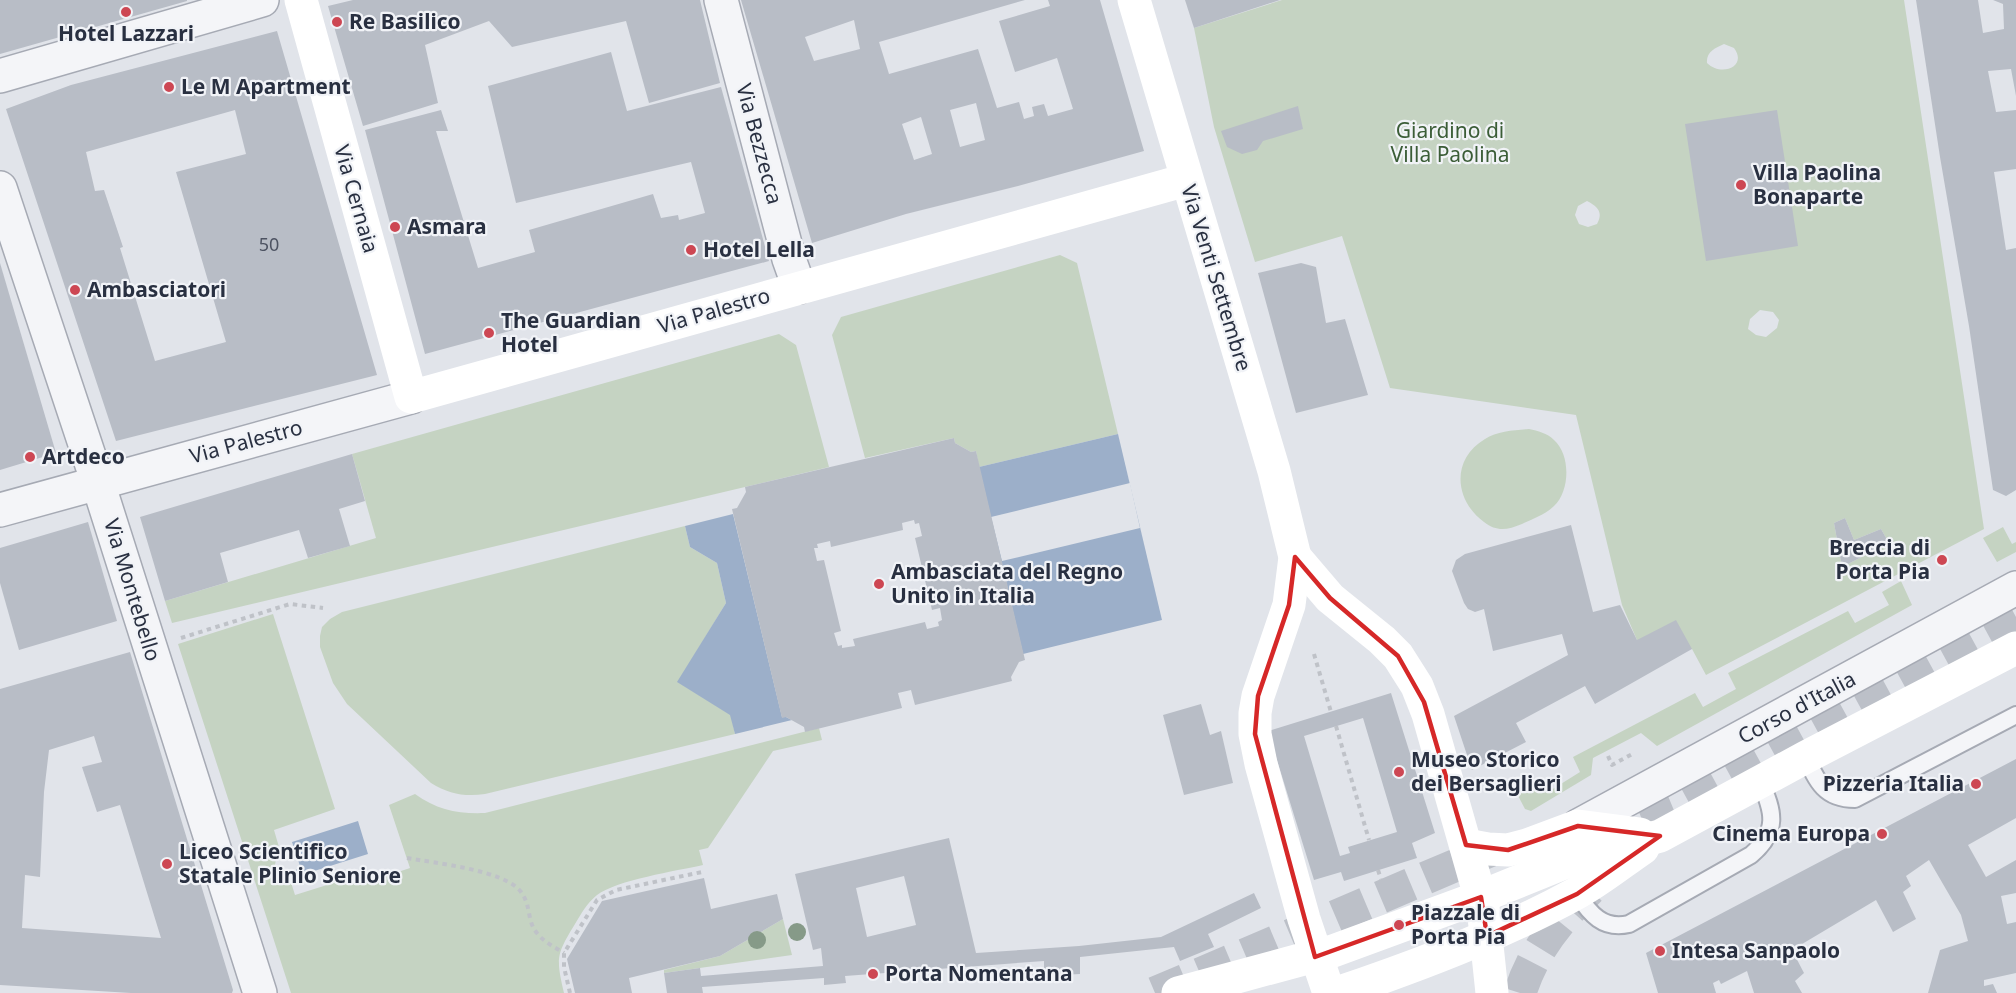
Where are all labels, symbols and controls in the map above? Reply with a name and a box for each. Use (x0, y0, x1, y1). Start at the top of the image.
marker: Hotel Lazzari (119, 5, 133, 19)
place label: Re Basilico (349, 7, 461, 35)
marker: Re Basilico (330, 15, 344, 29)
place label: Hotel Lazzari (58, 19, 194, 47)
place label: Le M Apartment (181, 72, 351, 100)
marker: Le M Apartment (162, 80, 176, 94)
street label: Via Bezzecca (730, 80, 790, 207)
park label: Giardino di Villa Paolina (1391, 116, 1509, 168)
street label: Via Cernaia (328, 142, 386, 256)
place label: Villa Paolina Bonaparte (1753, 158, 1881, 210)
marker: Villa Paolina Bonaparte (1734, 178, 1748, 192)
street label: Via Venti Settembre (1175, 181, 1259, 374)
place label: Asmara (407, 212, 487, 240)
marker: Asmara (388, 220, 402, 234)
house number: 50 (259, 232, 279, 256)
place label: Hotel Lella (703, 235, 815, 263)
marker: Hotel Lella (684, 243, 698, 257)
place label: Ambasciatori (87, 275, 226, 303)
street label: Via Palestro (654, 281, 773, 339)
marker: Ambasciatori (68, 283, 82, 297)
place label: The Guardian Hotel (501, 306, 641, 358)
marker: The Guardian Hotel (482, 326, 496, 340)
street label: Via Palestro (186, 413, 305, 470)
place label: Artdeco (42, 442, 125, 470)
marker: Artdeco (23, 450, 37, 464)
street label: Via Montebello (98, 515, 168, 664)
place label: Breccia di Porta Pia (1829, 533, 1930, 585)
marker: Breccia di Porta Pia (1935, 553, 1949, 567)
place label: Ambasciata del Regno Unito in Italia (891, 557, 1123, 609)
marker: Ambasciata del Regno Unito in Italia (872, 577, 886, 591)
street label: Corso d'Italia (1733, 664, 1860, 750)
place label: Museo Storico dei Bersaglieri (1411, 745, 1562, 797)
marker: Museo Storico dei Bersaglieri (1392, 765, 1406, 779)
place label: Pizzeria Italia (1823, 769, 1964, 797)
marker: Pizzeria Italia (1969, 777, 1983, 791)
place label: Cinema Europa (1712, 819, 1870, 847)
marker: Cinema Europa (1875, 827, 1889, 841)
place label: Liceo Scientifico Statale Plinio Seniore (179, 837, 401, 889)
marker: Liceo Scientifico Statale Plinio Seniore (160, 857, 174, 871)
place label: Piazzale di Porta Pia (1411, 898, 1520, 950)
marker: Piazzale di Porta Pia (1392, 918, 1406, 932)
place label: Intesa Sanpaolo (1672, 936, 1840, 964)
marker: Intesa Sanpaolo (1653, 944, 1667, 958)
place label: Porta Nomentana (885, 959, 1073, 987)
marker: Porta Nomentana (866, 967, 880, 981)

